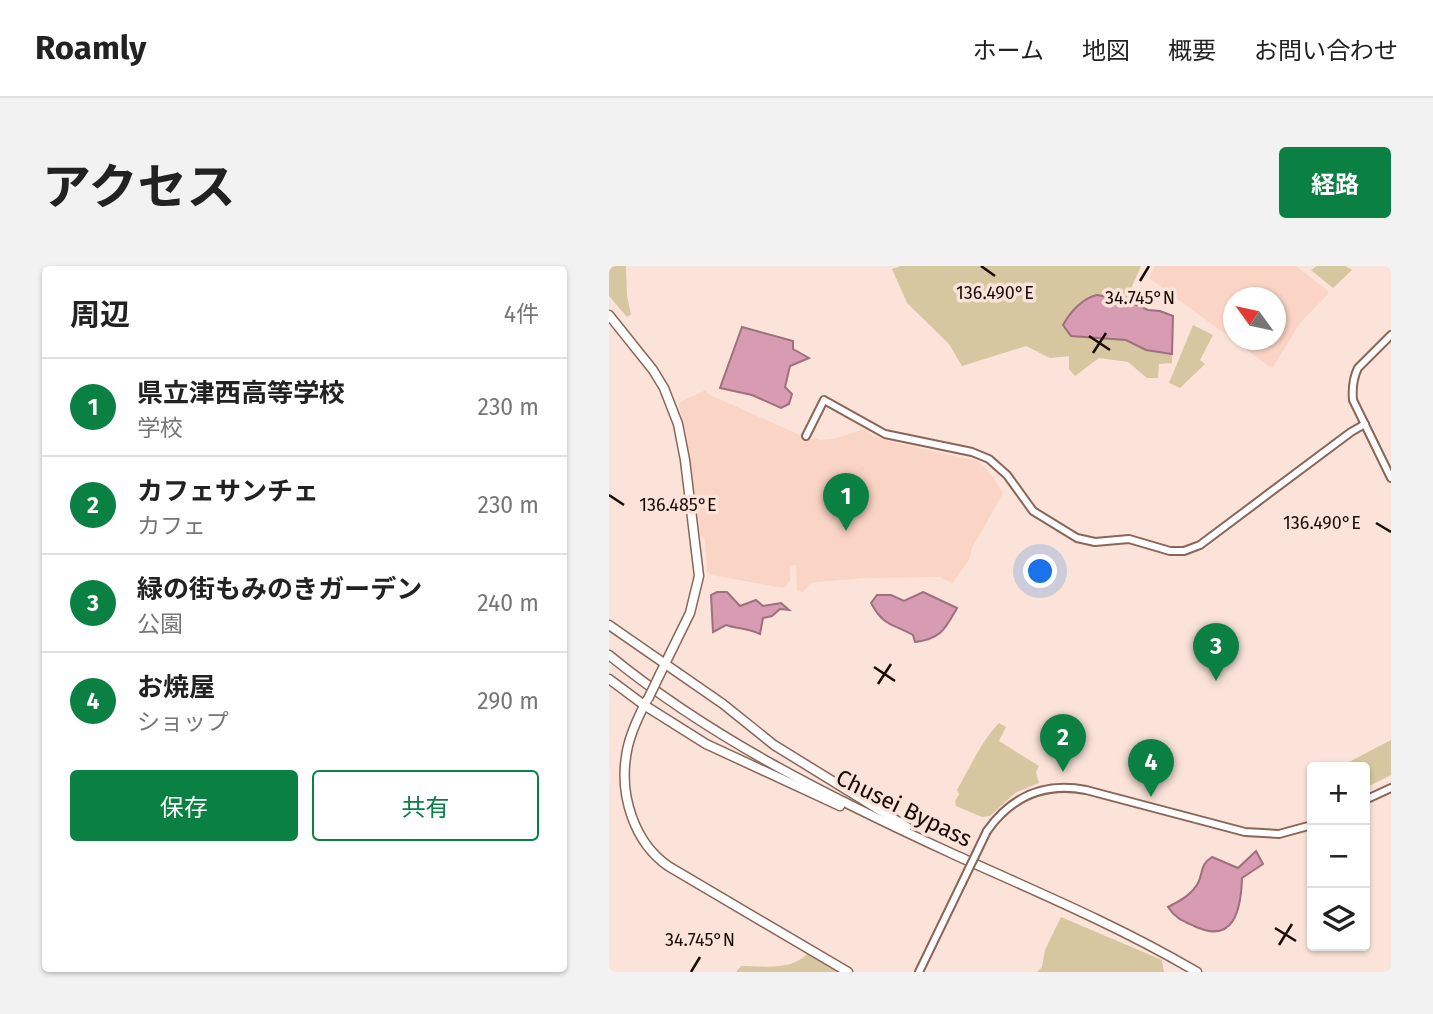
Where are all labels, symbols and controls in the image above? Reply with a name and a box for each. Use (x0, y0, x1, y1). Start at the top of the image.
text: Roamly (35, 28, 146, 68)
text: ホーム (973, 37, 1044, 65)
text: 地図 (1082, 37, 1130, 65)
text: 概要 (1168, 37, 1216, 65)
text: お問い合わせ (1254, 37, 1398, 65)
button: 経路 (1279, 147, 1391, 218)
text: アクセス (42, 158, 236, 217)
text: 136.490°E (956, 282, 1034, 304)
text: 34.745°N (1105, 287, 1175, 309)
north arrow (1223, 287, 1286, 350)
text: 周辺 (70, 297, 130, 333)
text: 4件 (504, 300, 539, 328)
text: 県立津西高等学校 (137, 378, 345, 409)
text: 1 (88, 393, 98, 421)
text: 230 m (478, 393, 539, 421)
text: 学校 (137, 414, 183, 442)
pin: 1 (823, 473, 869, 531)
text: カフェサンチェ (137, 476, 319, 507)
text: 2 (87, 491, 99, 519)
text: 230 m (478, 491, 539, 519)
text: 136.485°E (639, 494, 717, 516)
text: カフェ (137, 512, 206, 540)
text: 136.490°E (1283, 512, 1361, 534)
your location (1023, 554, 1057, 588)
text: 緑の街もみのきガーデン (137, 574, 422, 605)
text: 3 (87, 589, 99, 617)
text: 240 m (477, 589, 539, 617)
text: 公園 (137, 610, 183, 638)
pin: 3 (1193, 623, 1239, 681)
text: お焼屋 (137, 672, 215, 703)
text: 4 (87, 687, 100, 715)
text: 290 m (477, 687, 539, 715)
text: ショップ (137, 708, 229, 736)
pin: 2 (1040, 714, 1086, 772)
pin: 4 (1128, 739, 1174, 797)
map controls (1307, 762, 1370, 951)
button: + (1307, 762, 1370, 825)
street label: Chusei Bypass (832, 763, 976, 853)
button: 保存 (70, 770, 298, 841)
button: 共有 (312, 770, 539, 841)
button: − (1307, 825, 1370, 888)
button: layers (1307, 888, 1370, 951)
text: 34.745°N (665, 929, 735, 951)

